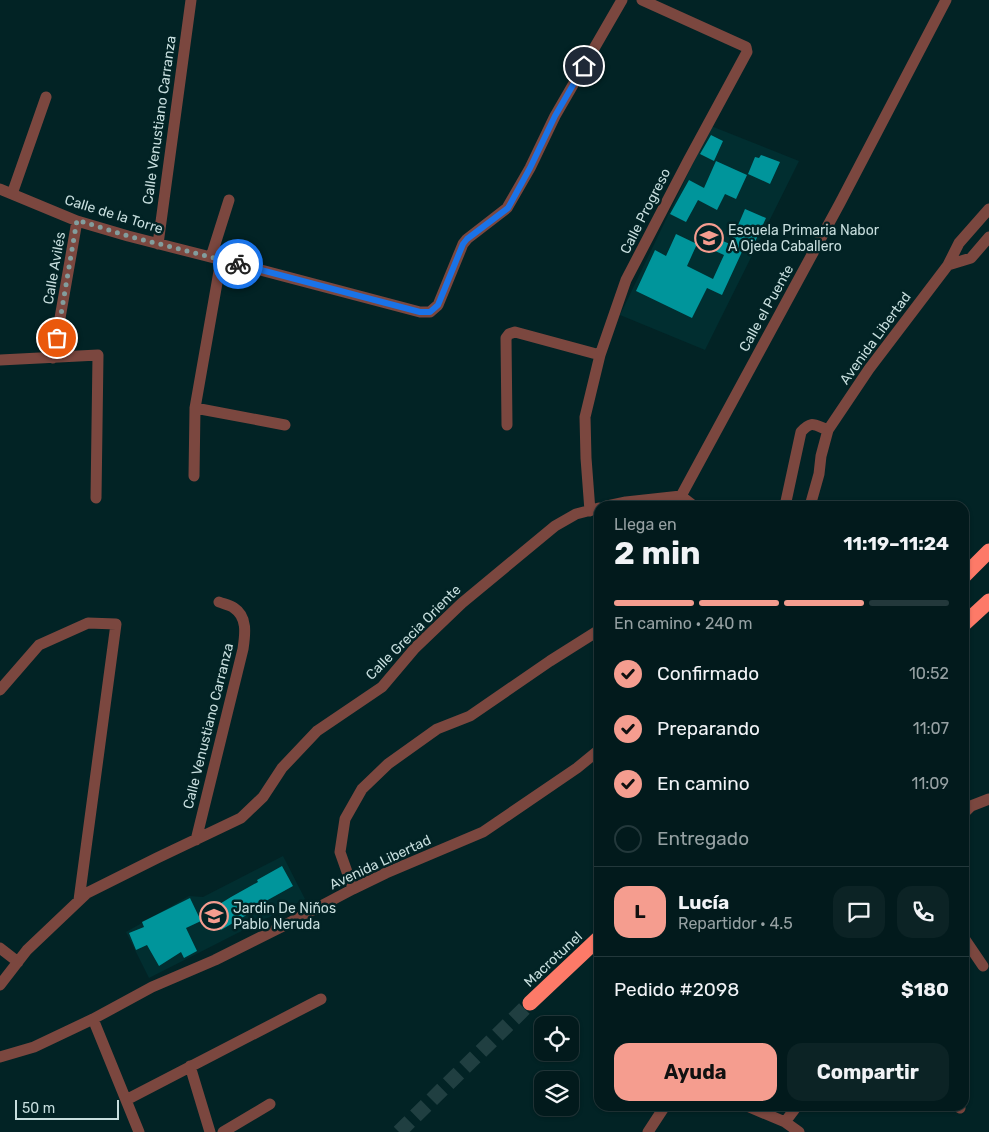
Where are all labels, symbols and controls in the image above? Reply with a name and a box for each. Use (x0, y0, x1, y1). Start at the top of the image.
street label: Calle Venustiano Carranza (139, 35, 180, 206)
pin (563, 45, 605, 87)
icon: home (570, 52, 598, 80)
street label: Calle Progreso (617, 166, 674, 257)
street label: Calle de la Torre (63, 191, 165, 238)
place label: Escuela Primaria Nabor A Ojeda Caballero (728, 222, 880, 255)
school or university icon: Escuela Primaria Nabor A Ojeda Caballero (694, 223, 724, 253)
street label: Calle Avilés (40, 231, 69, 306)
courier (213, 239, 263, 289)
icon: bike (224, 250, 252, 278)
street label: Calle el Puente (736, 262, 797, 355)
street label: Avenida Libertad (836, 289, 915, 388)
pin (36, 317, 78, 359)
icon: bag (43, 324, 71, 352)
text: Llega en (614, 515, 677, 534)
text: 11:19–11:24 (843, 532, 949, 555)
text: 2 min (614, 534, 701, 572)
street label: Calle Grecia Oriente (362, 581, 465, 684)
text: En camino · 240 m (614, 614, 753, 633)
street label: Calle Venustiano Carranza (180, 641, 237, 811)
icon: check (614, 660, 642, 688)
text: Confirmado (657, 662, 759, 685)
text: 10:52 (909, 664, 949, 683)
icon: check (614, 715, 642, 743)
text: Preparando (657, 717, 760, 740)
text: 11:07 (913, 719, 949, 738)
icon: check (614, 770, 642, 798)
text: En camino (657, 772, 750, 795)
text: 11:09 (912, 774, 949, 793)
text: Entregado (657, 827, 749, 850)
street label: Avenida Libertad (327, 832, 434, 893)
button: chat (833, 886, 885, 938)
button: phone (897, 886, 949, 938)
text: Lucía (678, 891, 729, 914)
place label: Jardin De Niños Pablo Neruda (233, 900, 336, 933)
text: L (634, 900, 646, 923)
school or university icon: Jardin De Niños Pablo Neruda (199, 901, 229, 931)
text: Repartidor · 4.5 (678, 914, 793, 933)
street label: Macrotunel (521, 928, 586, 991)
text: Pedido #2098 (614, 978, 739, 1001)
text: $180 (901, 978, 949, 1001)
map controls (534, 1016, 579, 1116)
button: locate (534, 1016, 579, 1061)
button: Ayuda (614, 1043, 777, 1101)
button: Compartir (787, 1043, 949, 1101)
button: layers (534, 1071, 579, 1116)
scale bar (15, 1097, 119, 1120)
text: 50 m (22, 1100, 55, 1117)

